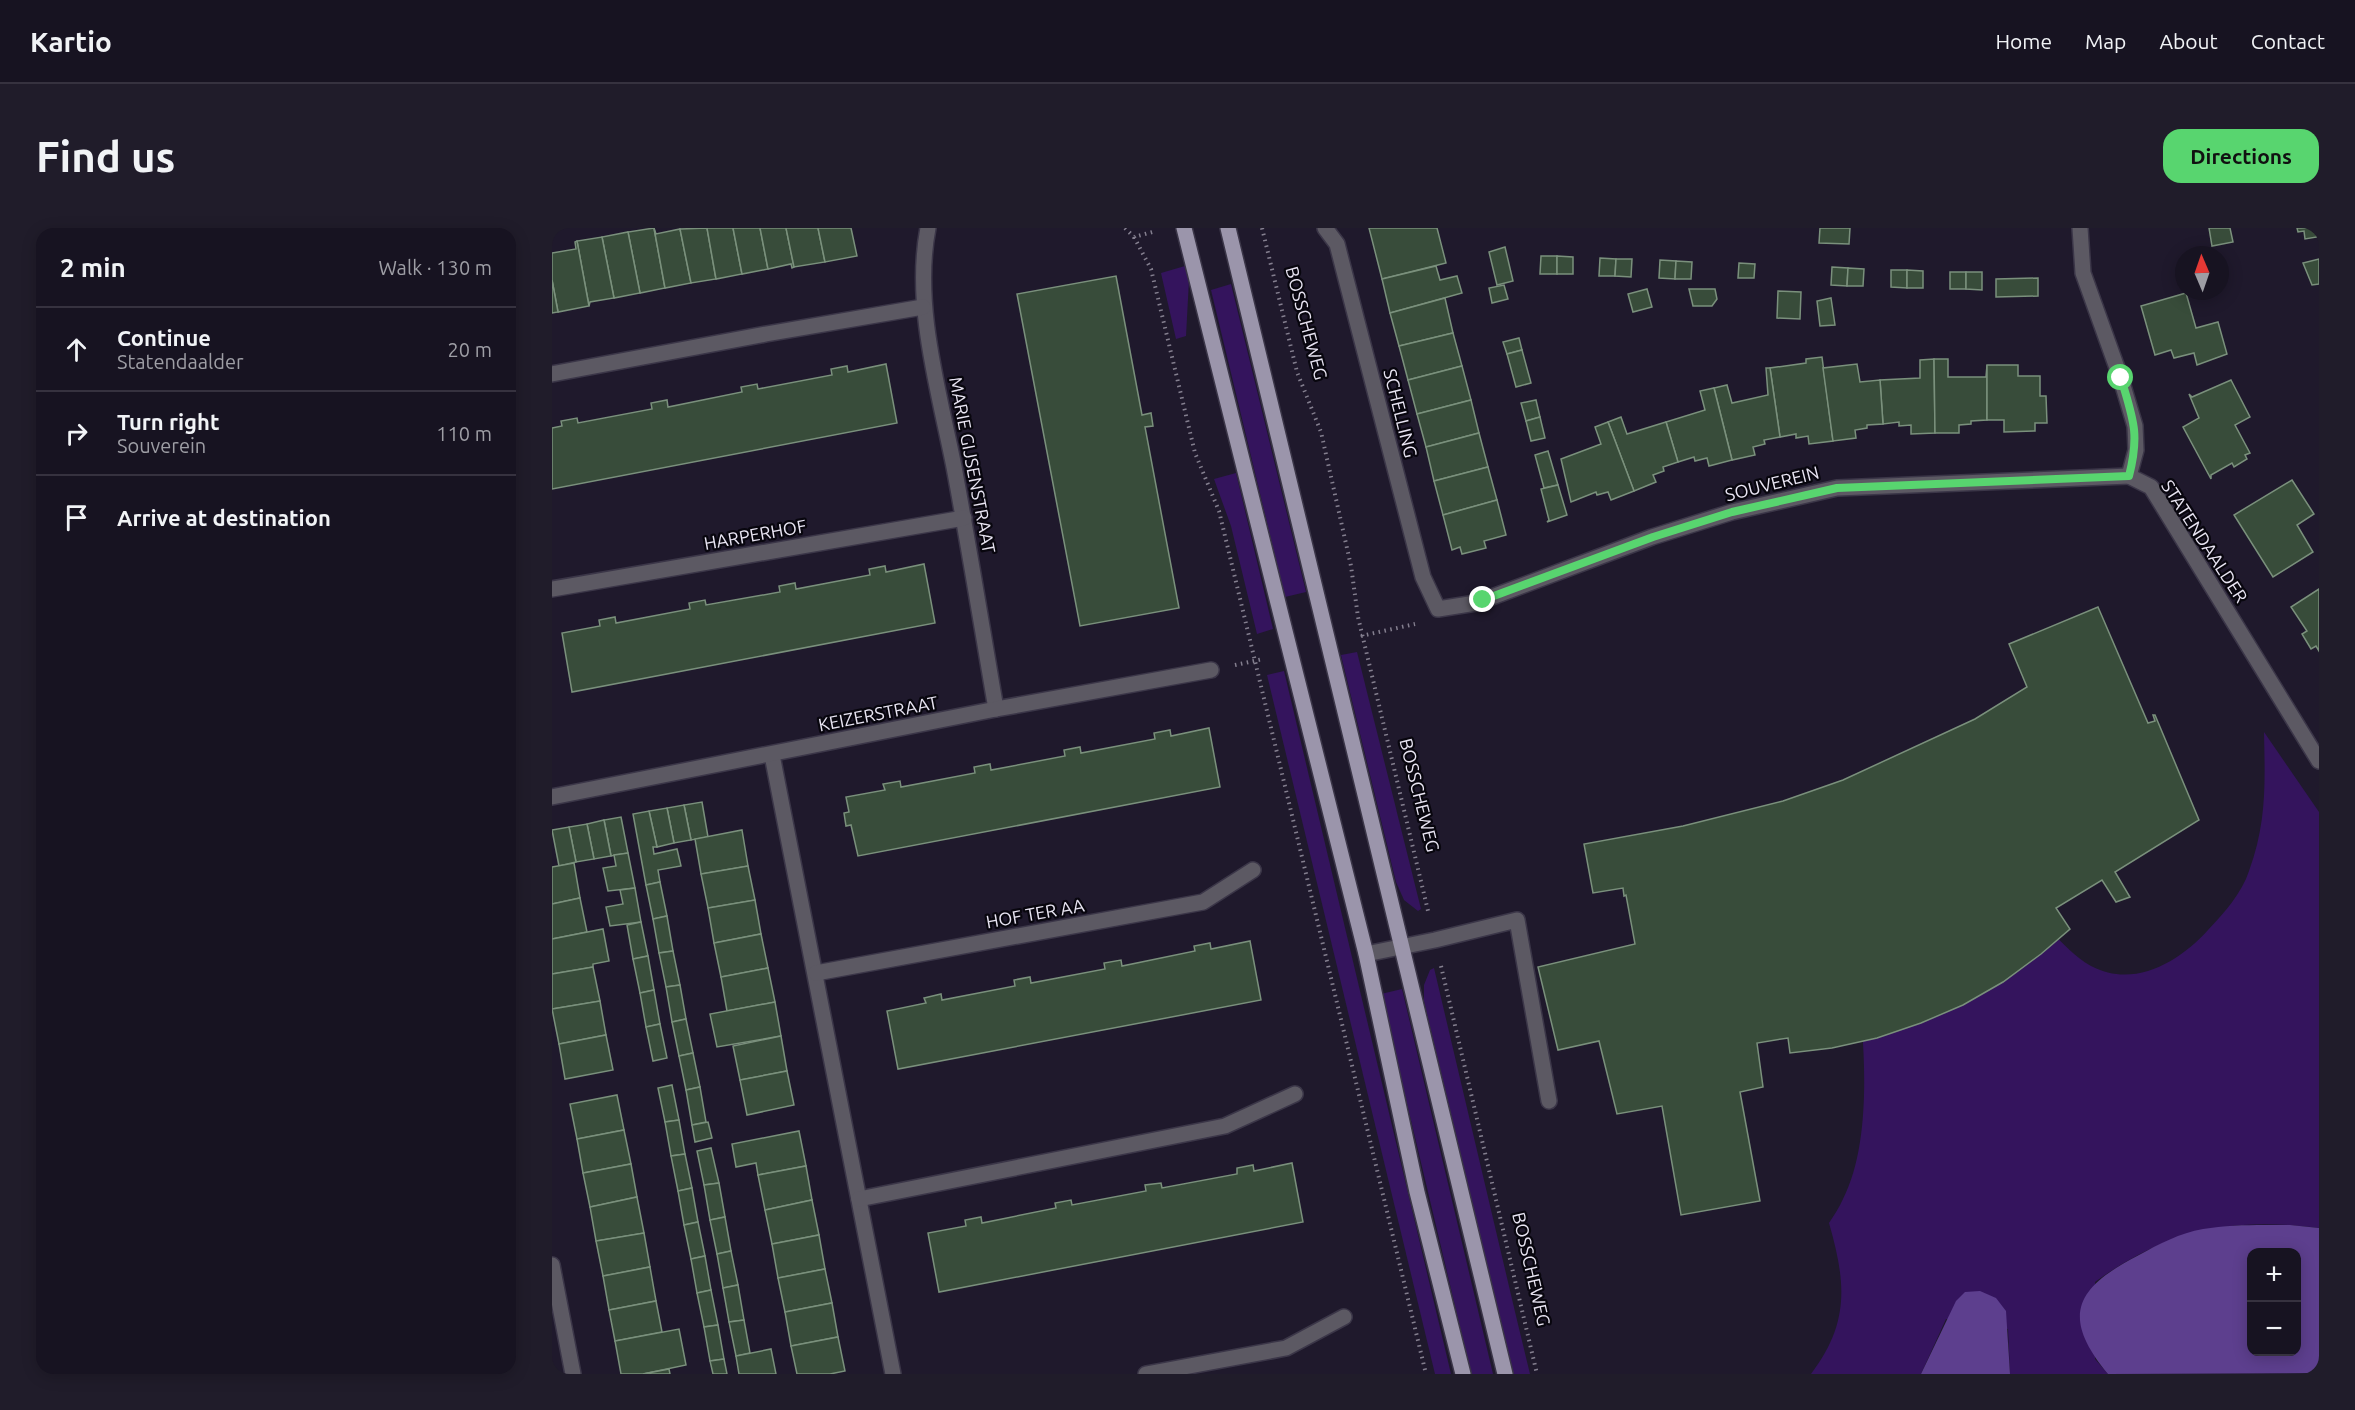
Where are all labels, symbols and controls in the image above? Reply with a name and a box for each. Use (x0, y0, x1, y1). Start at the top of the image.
text: Kartio (30, 26, 112, 57)
text: Home (1995, 29, 2052, 53)
text: Map (2085, 29, 2126, 53)
text: About (2159, 29, 2218, 53)
text: Contact (2251, 29, 2325, 53)
button: Directions (2163, 129, 2319, 183)
text: Find us (36, 133, 175, 180)
north arrow (2175, 246, 2229, 300)
text: 2 min (60, 253, 126, 282)
text: Walk · 130 m (379, 256, 492, 279)
street label: BOSSCHEWEG (1282, 264, 1332, 382)
text: Continue (117, 325, 211, 350)
icon: ahead (60, 333, 93, 366)
text: 20 m (448, 338, 492, 361)
text: Statendaalder (117, 350, 244, 373)
route start (2107, 364, 2133, 390)
street label: SCHELLING (1380, 367, 1422, 459)
street label: MARIE GIJSENSTRAAT (946, 375, 1000, 555)
text: Turn right (117, 409, 219, 434)
icon: right (60, 417, 93, 450)
text: 110 m (436, 422, 492, 445)
text: Souverein (117, 434, 206, 457)
street label: SOUVEREIN (1723, 462, 1821, 504)
street label: STATENDAALDER (2158, 476, 2252, 606)
icon: arrive (60, 501, 93, 534)
text: Arrive at destination (117, 505, 331, 530)
street label: HARPERHOF (702, 515, 808, 553)
route end (1469, 586, 1495, 612)
street label: KEIZERSTRAAT (817, 692, 939, 734)
street label: BOSSCHEWEG (1396, 736, 1444, 854)
street label: HOF TER AA (984, 894, 1086, 931)
street label: BOSSCHEWEG (1509, 1210, 1555, 1328)
map controls (2247, 1248, 2301, 1356)
button: + (2247, 1248, 2301, 1302)
button: − (2247, 1302, 2301, 1356)

